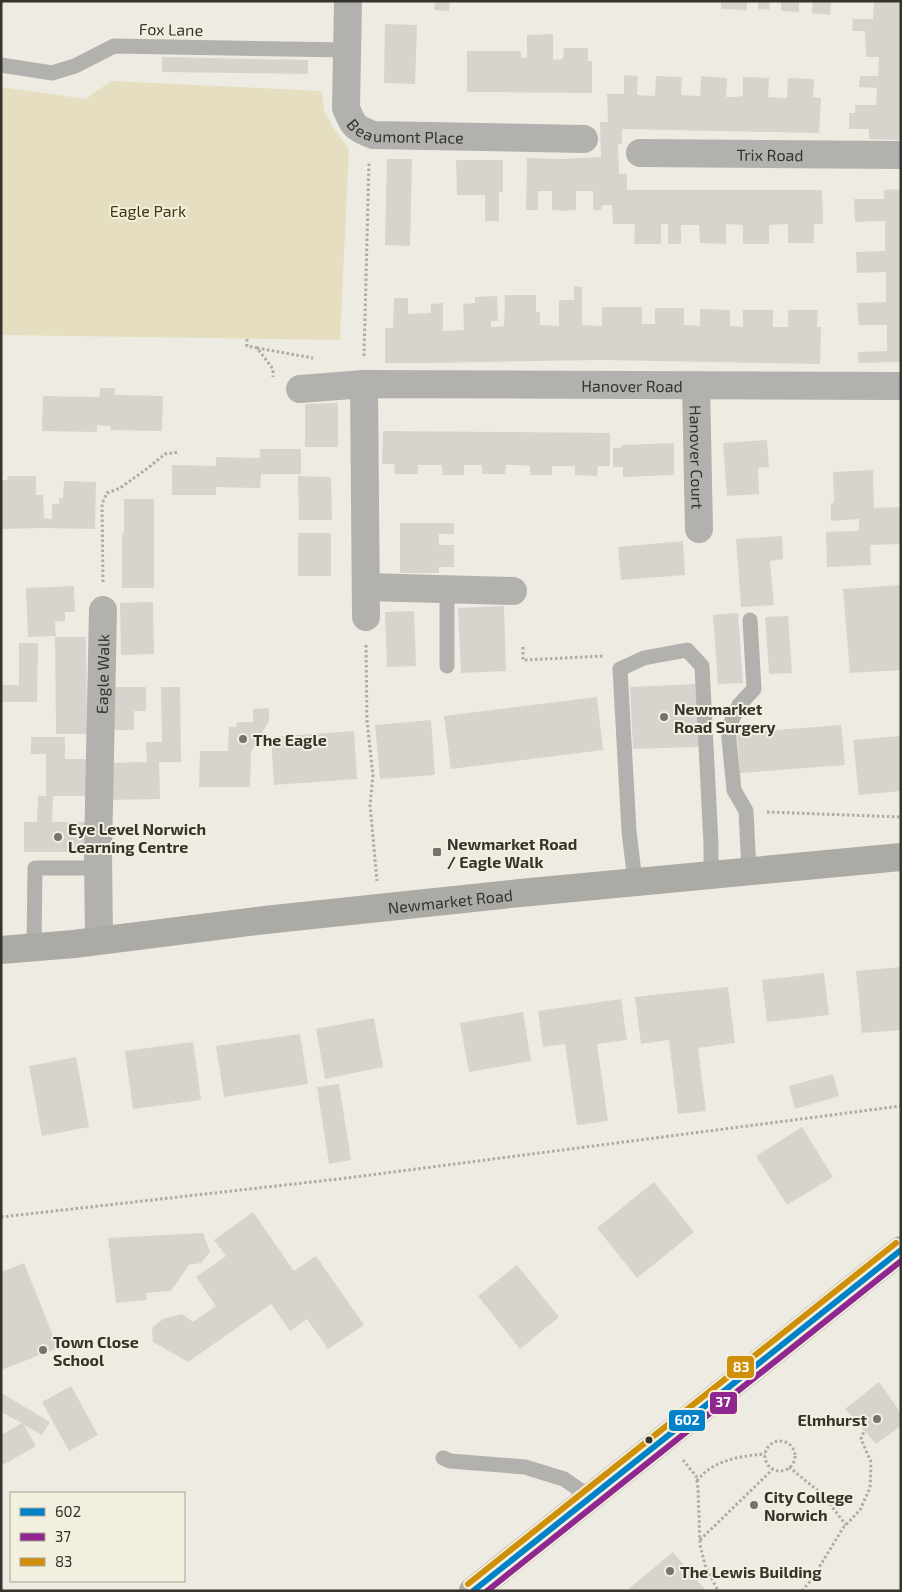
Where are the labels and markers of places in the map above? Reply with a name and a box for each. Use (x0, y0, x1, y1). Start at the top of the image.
place label: Newmarket Road Surgery (674, 699, 776, 737)
marker: Newmarket Road Surgery (658, 711, 670, 723)
place label: The Eagle (253, 730, 327, 749)
marker: The Eagle (237, 733, 249, 745)
place label: Eye Level Norwich Learning Centre (68, 819, 206, 856)
marker: Eye Level Norwich Learning Centre (52, 831, 64, 843)
place label: Newmarket Road / Eagle Walk (447, 834, 577, 871)
marker: Newmarket Road / Eagle Walk (431, 846, 443, 858)
place label: Town Close School (53, 1332, 139, 1369)
marker: Town Close School (37, 1344, 49, 1356)
place label: Elmhurst (797, 1410, 867, 1429)
marker: Elmhurst (871, 1413, 883, 1425)
unlabelled marker (644, 1435, 654, 1445)
place label: City College Norwich (764, 1487, 853, 1524)
marker: City College Norwich (748, 1499, 760, 1511)
place label: The Lewis Building (680, 1562, 822, 1581)
marker: The Lewis Building (664, 1565, 676, 1577)

